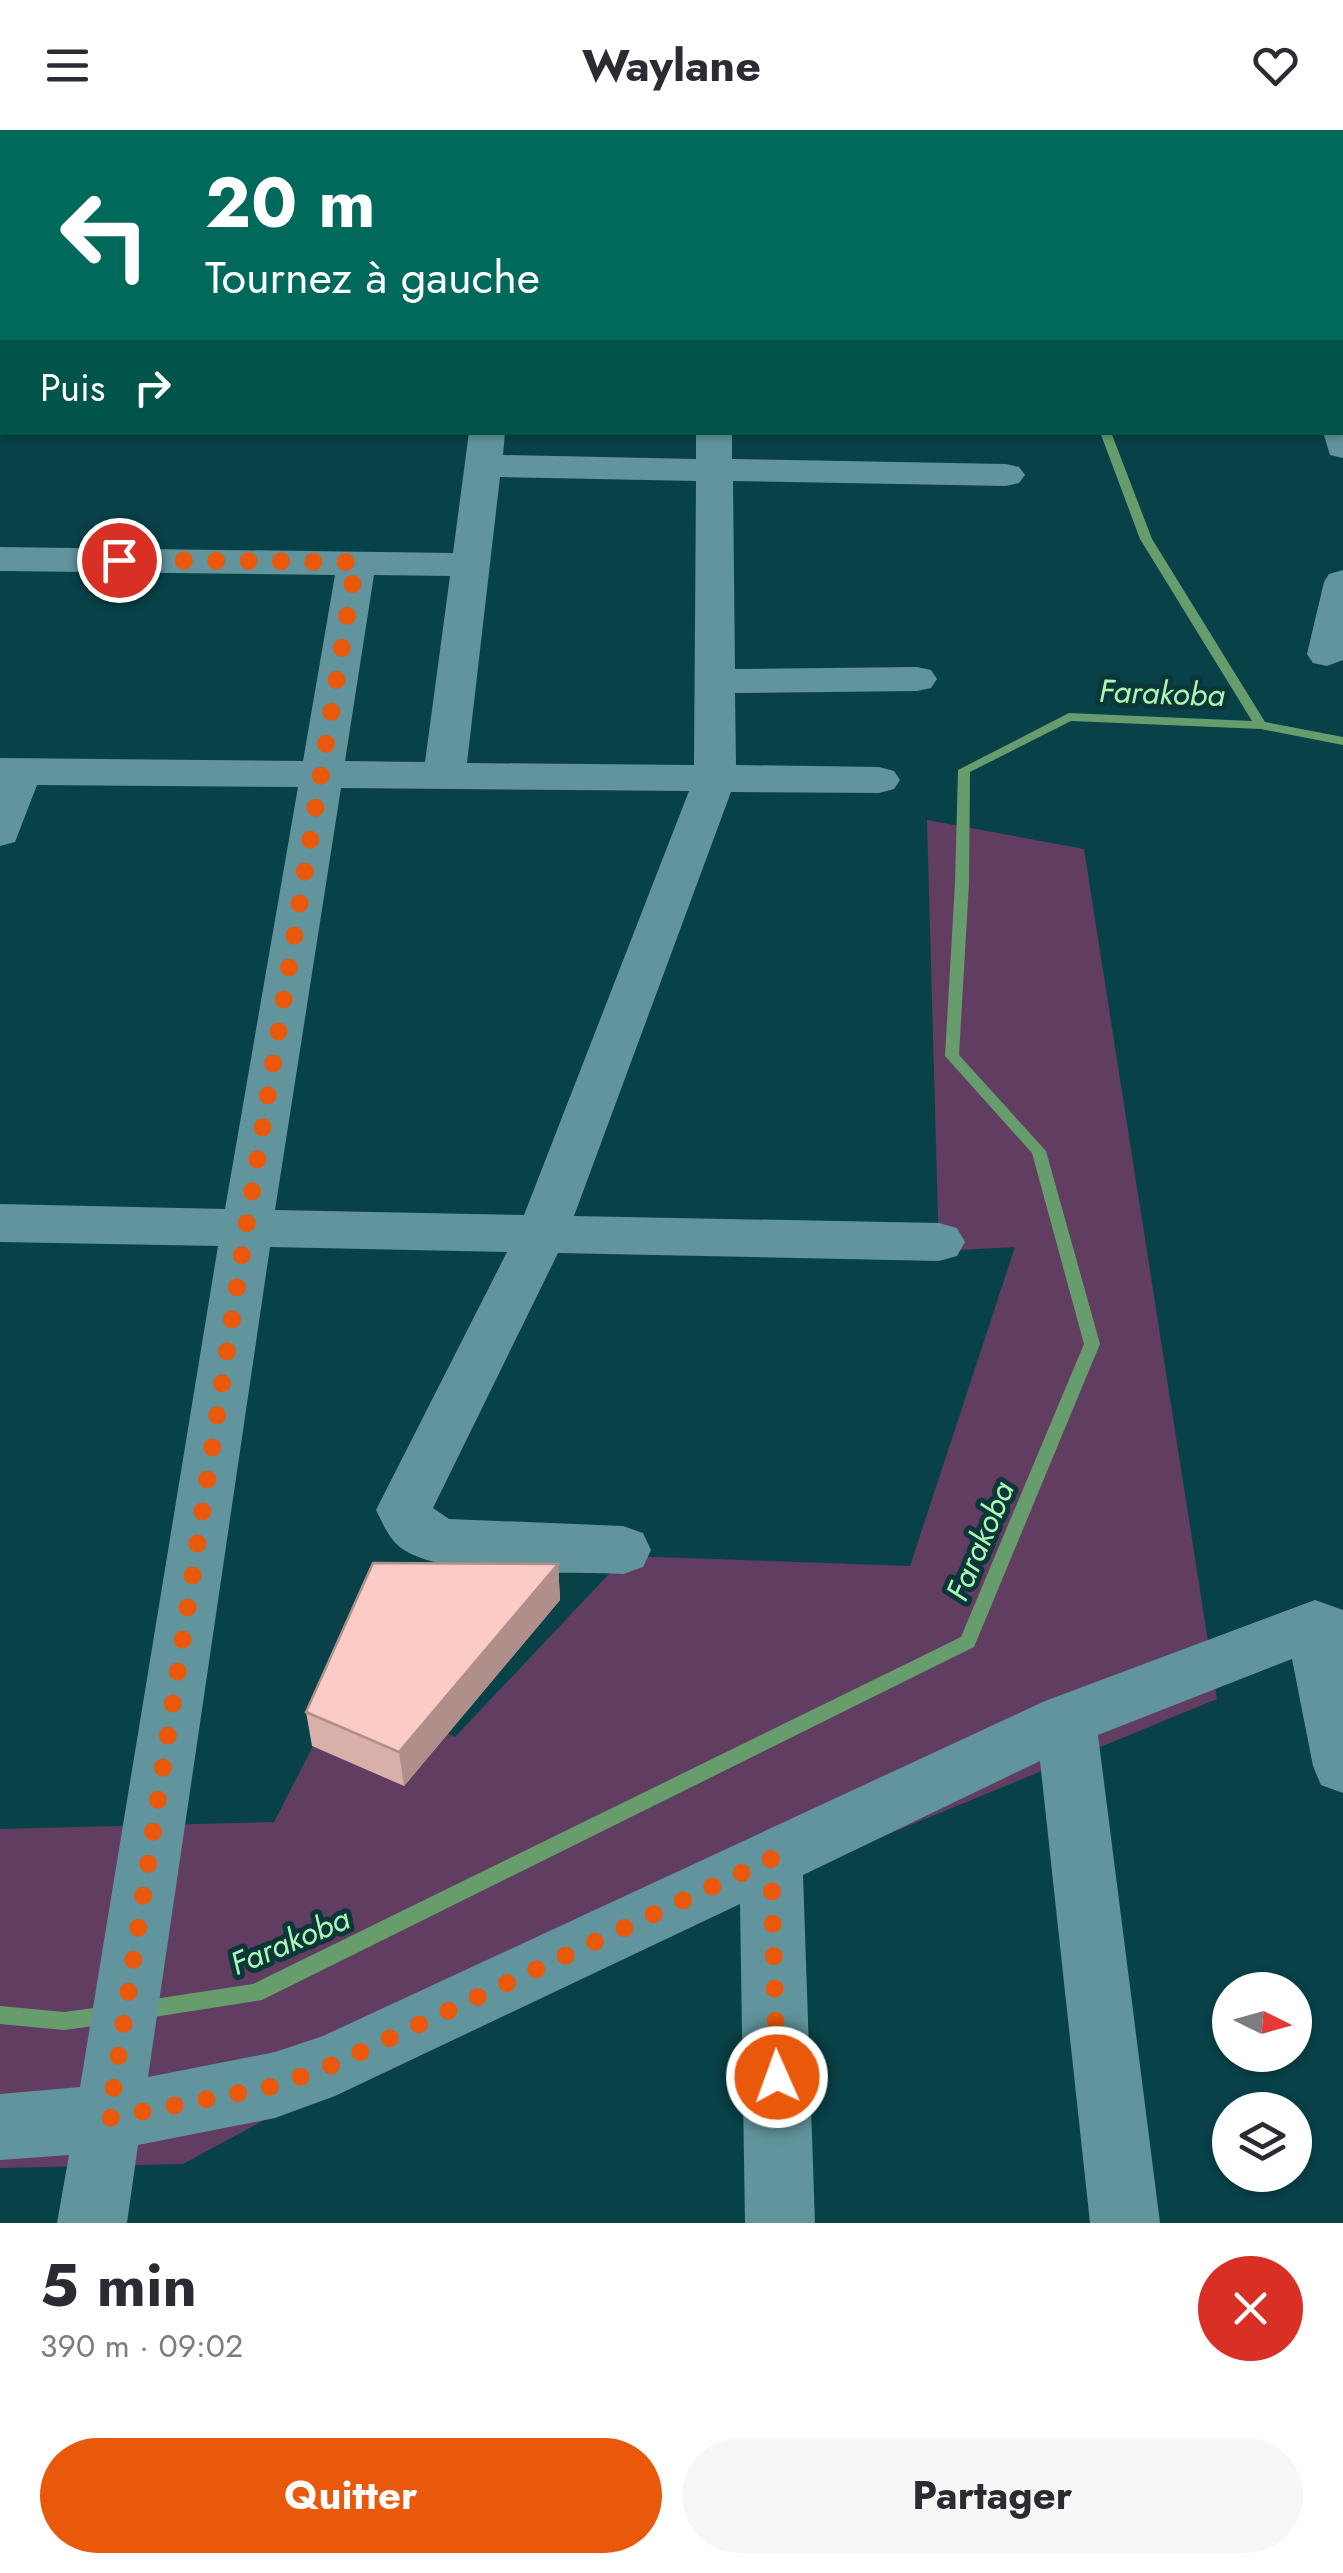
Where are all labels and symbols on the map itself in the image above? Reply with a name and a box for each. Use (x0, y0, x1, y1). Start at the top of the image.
pin (77, 518, 162, 603)
water label: Farakoba (1098, 668, 1226, 718)
water label: Farakoba (934, 1474, 1026, 1608)
water label: Farakoba (223, 1895, 357, 1987)
north arrow (1212, 1972, 1312, 2072)
position arrow (725, 2025, 829, 2129)

